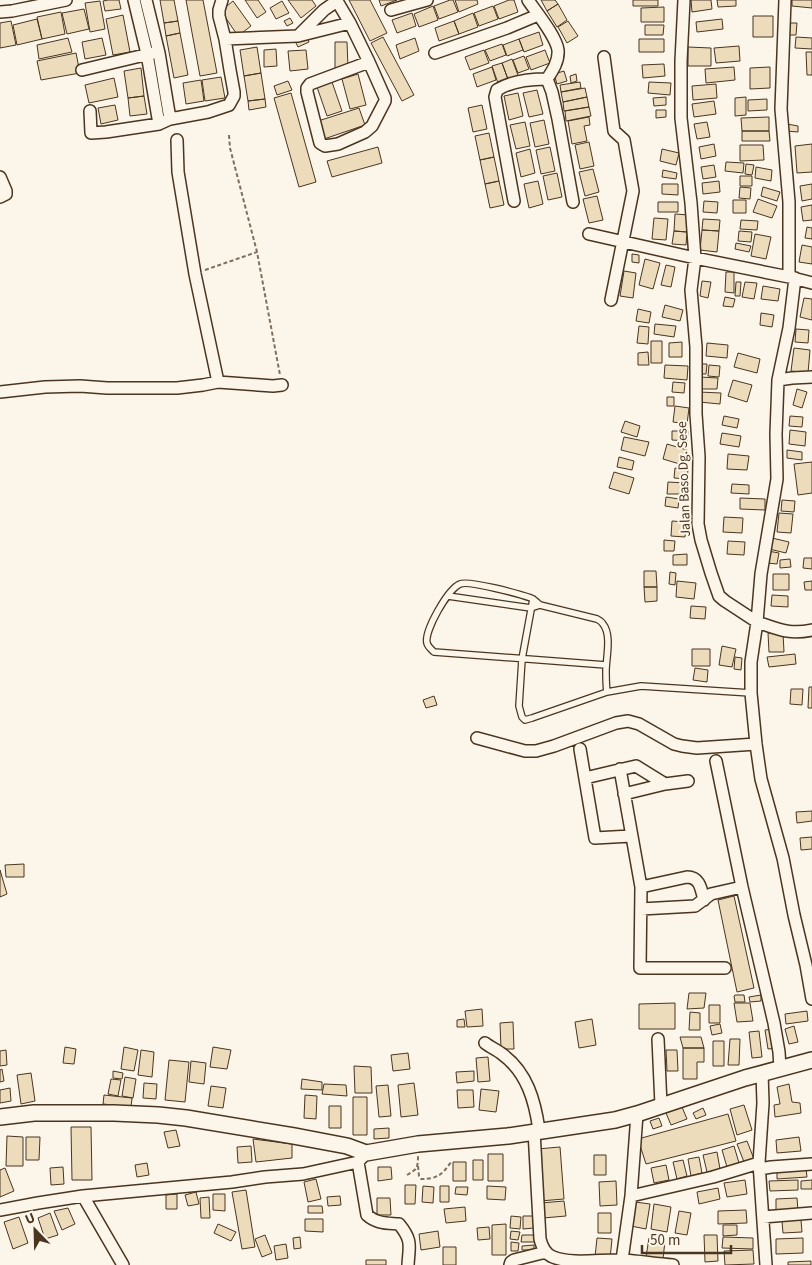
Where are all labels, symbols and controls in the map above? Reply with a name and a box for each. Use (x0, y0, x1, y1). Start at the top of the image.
street label: Jalan Baso Dg. Sese (672, 421, 696, 537)
north arrow (10, 1205, 60, 1255)
text: U (22, 1208, 39, 1230)
scale bar (642, 1222, 731, 1254)
text: 50 m (650, 1230, 680, 1251)

